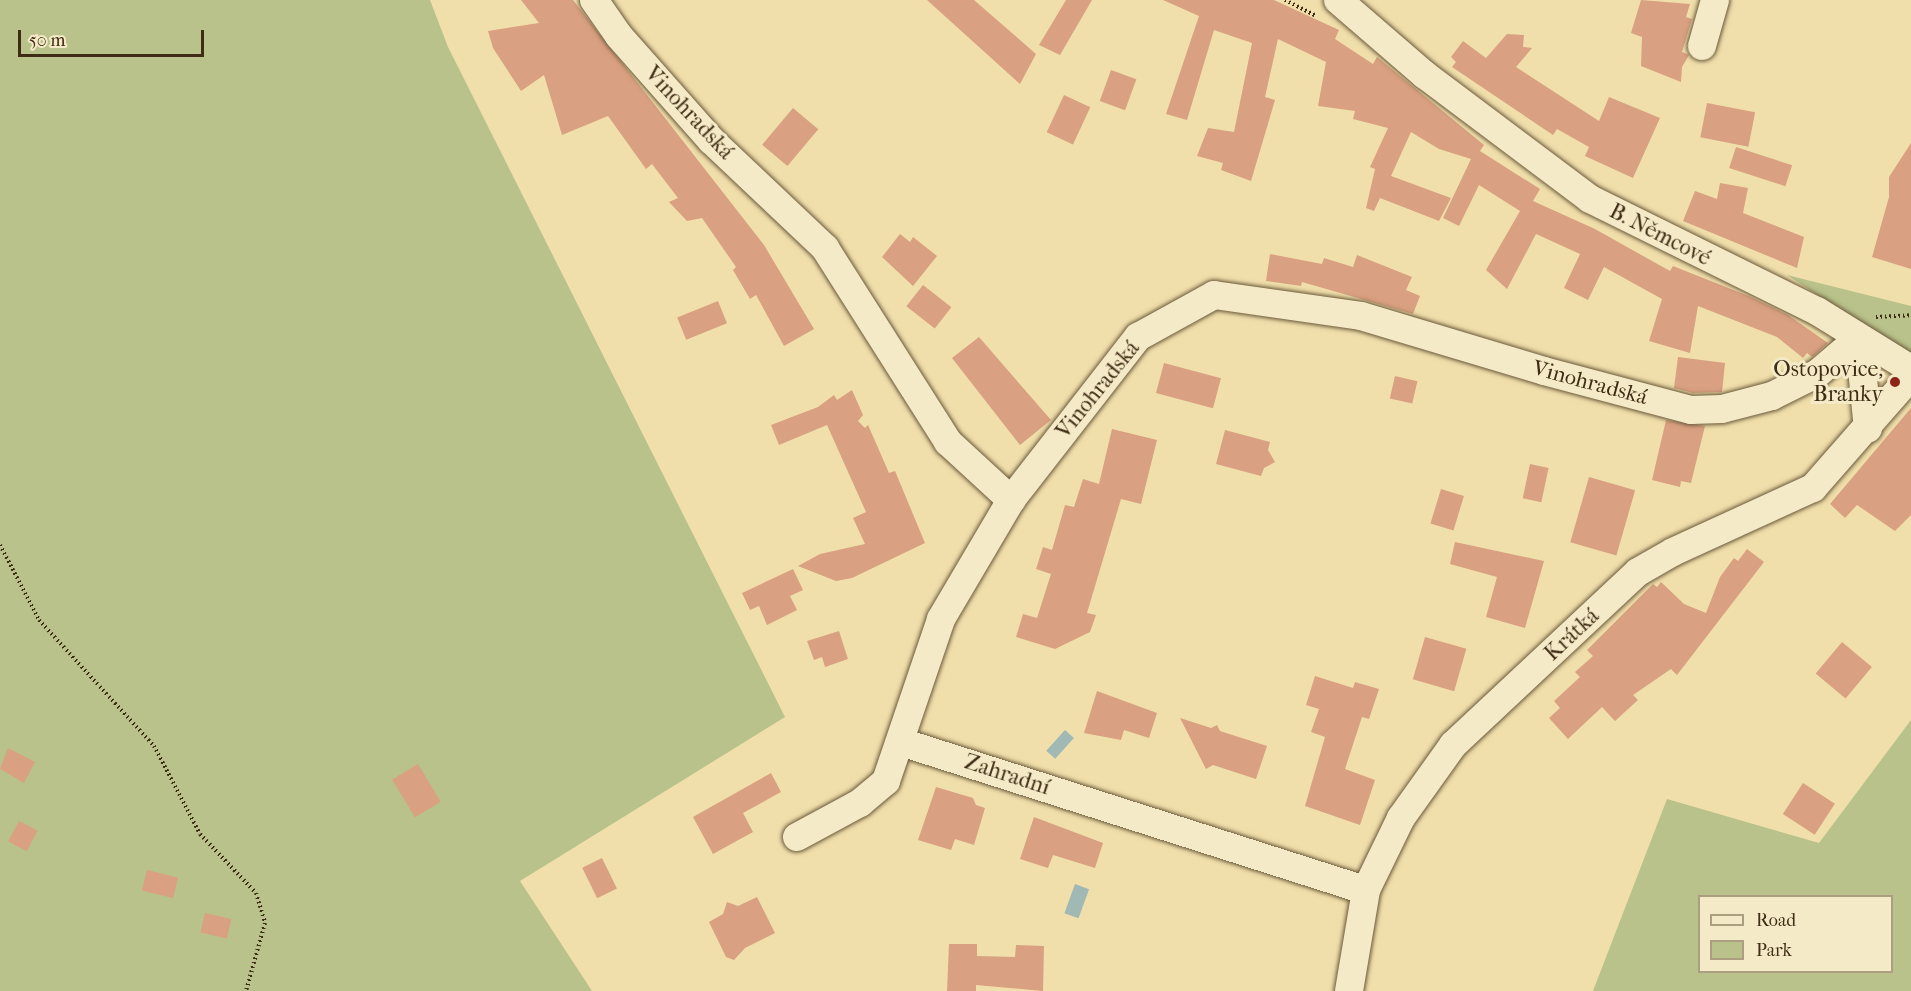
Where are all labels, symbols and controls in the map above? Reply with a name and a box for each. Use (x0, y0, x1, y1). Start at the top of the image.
scale bar (21, 18, 207, 56)
text: 50 m (29, 30, 65, 51)
street label: Vinohradská (639, 61, 739, 165)
street label: B. Němcové (1605, 198, 1715, 272)
street label: Vinohradská (1051, 336, 1145, 444)
street label: Vinohradská (1530, 355, 1650, 411)
place label: Ostopovice, Branky (1773, 356, 1883, 408)
marker: Ostopovice, Branky (1888, 375, 1902, 389)
street label: Krátká (1539, 603, 1605, 667)
street label: Zahradní (961, 749, 1053, 801)
legend (1698, 895, 1893, 973)
text: Road (1756, 910, 1796, 931)
text: Park (1756, 940, 1792, 961)

